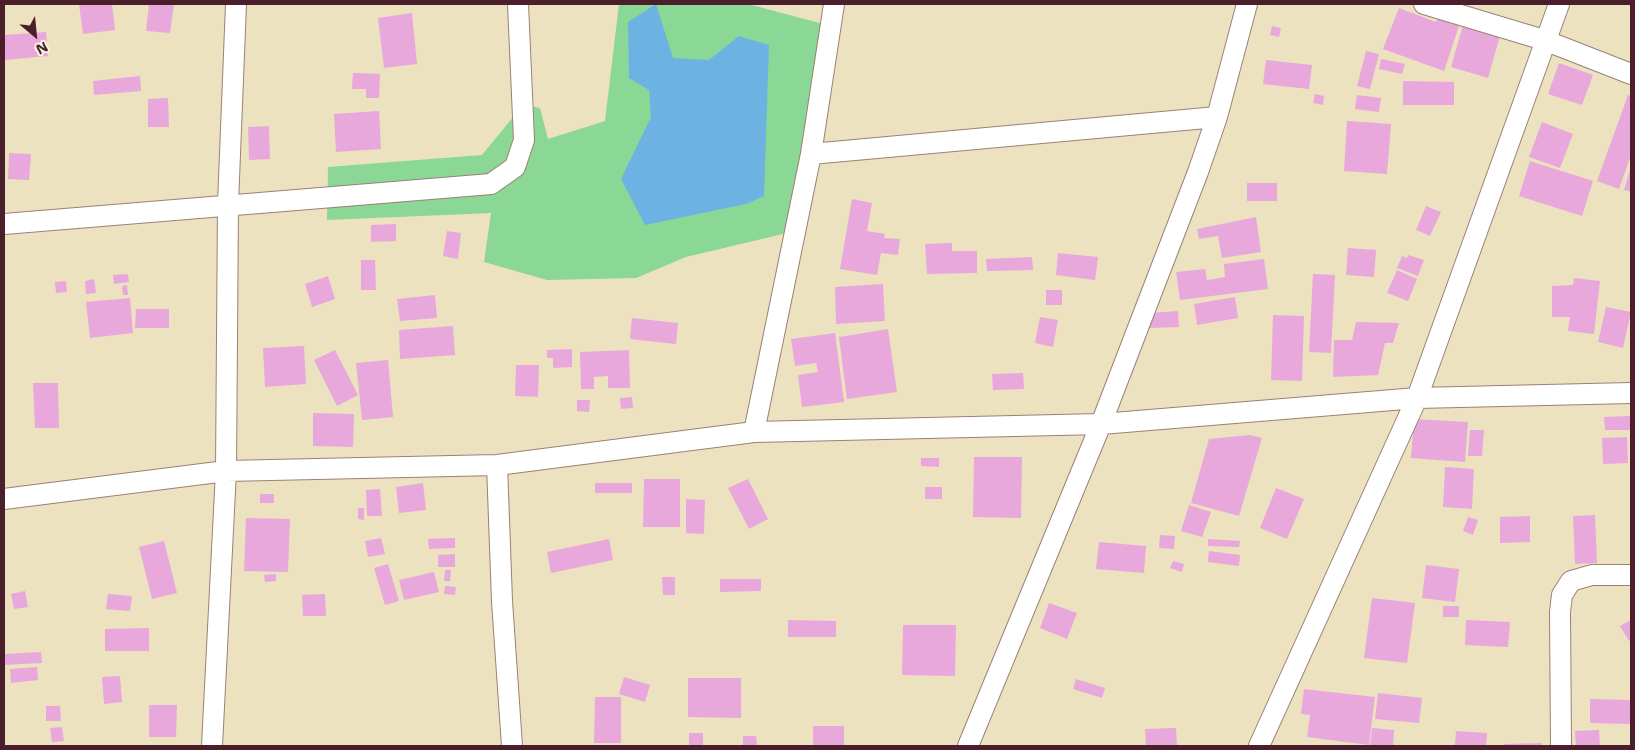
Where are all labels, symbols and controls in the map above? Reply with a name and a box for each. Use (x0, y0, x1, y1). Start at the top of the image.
north arrow (10, 10, 60, 60)
text: N (33, 38, 51, 59)

